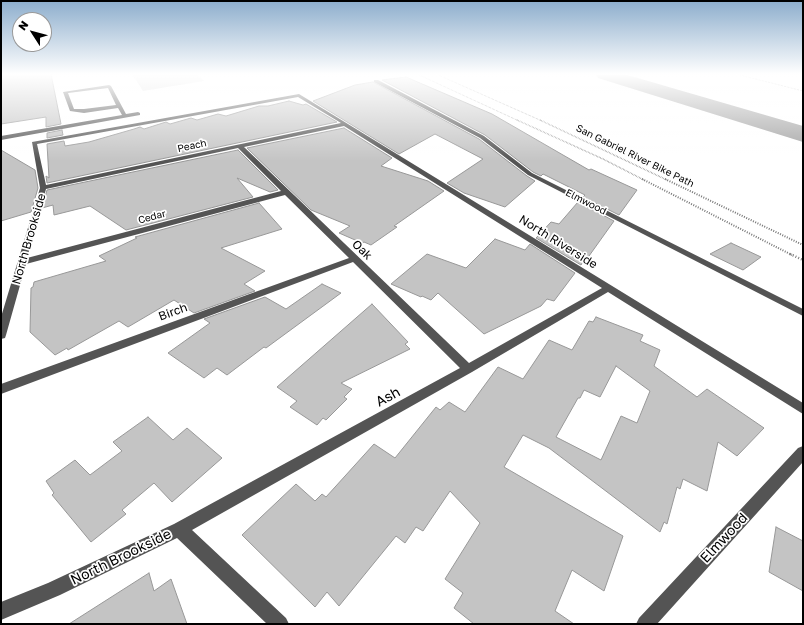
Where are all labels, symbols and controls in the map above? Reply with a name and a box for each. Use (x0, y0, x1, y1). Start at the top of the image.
north arrow (12, 12, 52, 52)
text: N (15, 18, 30, 32)
street label: San Gabriel River Bike Path (574, 122, 696, 190)
street label: Peach (176, 137, 208, 155)
street label: Elmwood (564, 187, 608, 217)
street label: North Brookside (9, 192, 49, 286)
street label: Cedar (137, 208, 167, 226)
street label: North Riverside (516, 212, 600, 272)
street label: Oak (349, 237, 375, 263)
street label: Birch (157, 300, 189, 324)
street label: Ash (373, 384, 403, 410)
street label: Elmwood (697, 510, 751, 566)
street label: North Brookside (68, 525, 174, 589)

